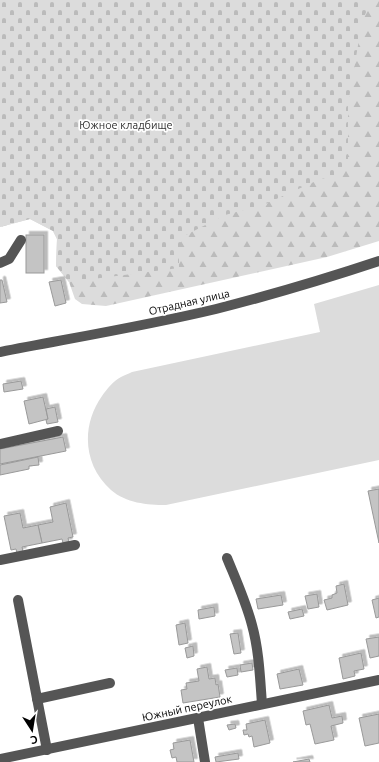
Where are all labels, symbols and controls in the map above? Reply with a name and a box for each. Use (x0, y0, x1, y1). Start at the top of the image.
park label: Южное кладбище (79, 119, 173, 131)
street label: Отрадная улица (147, 287, 231, 317)
street label: Южный переулок (141, 693, 233, 723)
north arrow (12, 710, 52, 750)
text: С (29, 733, 39, 746)

